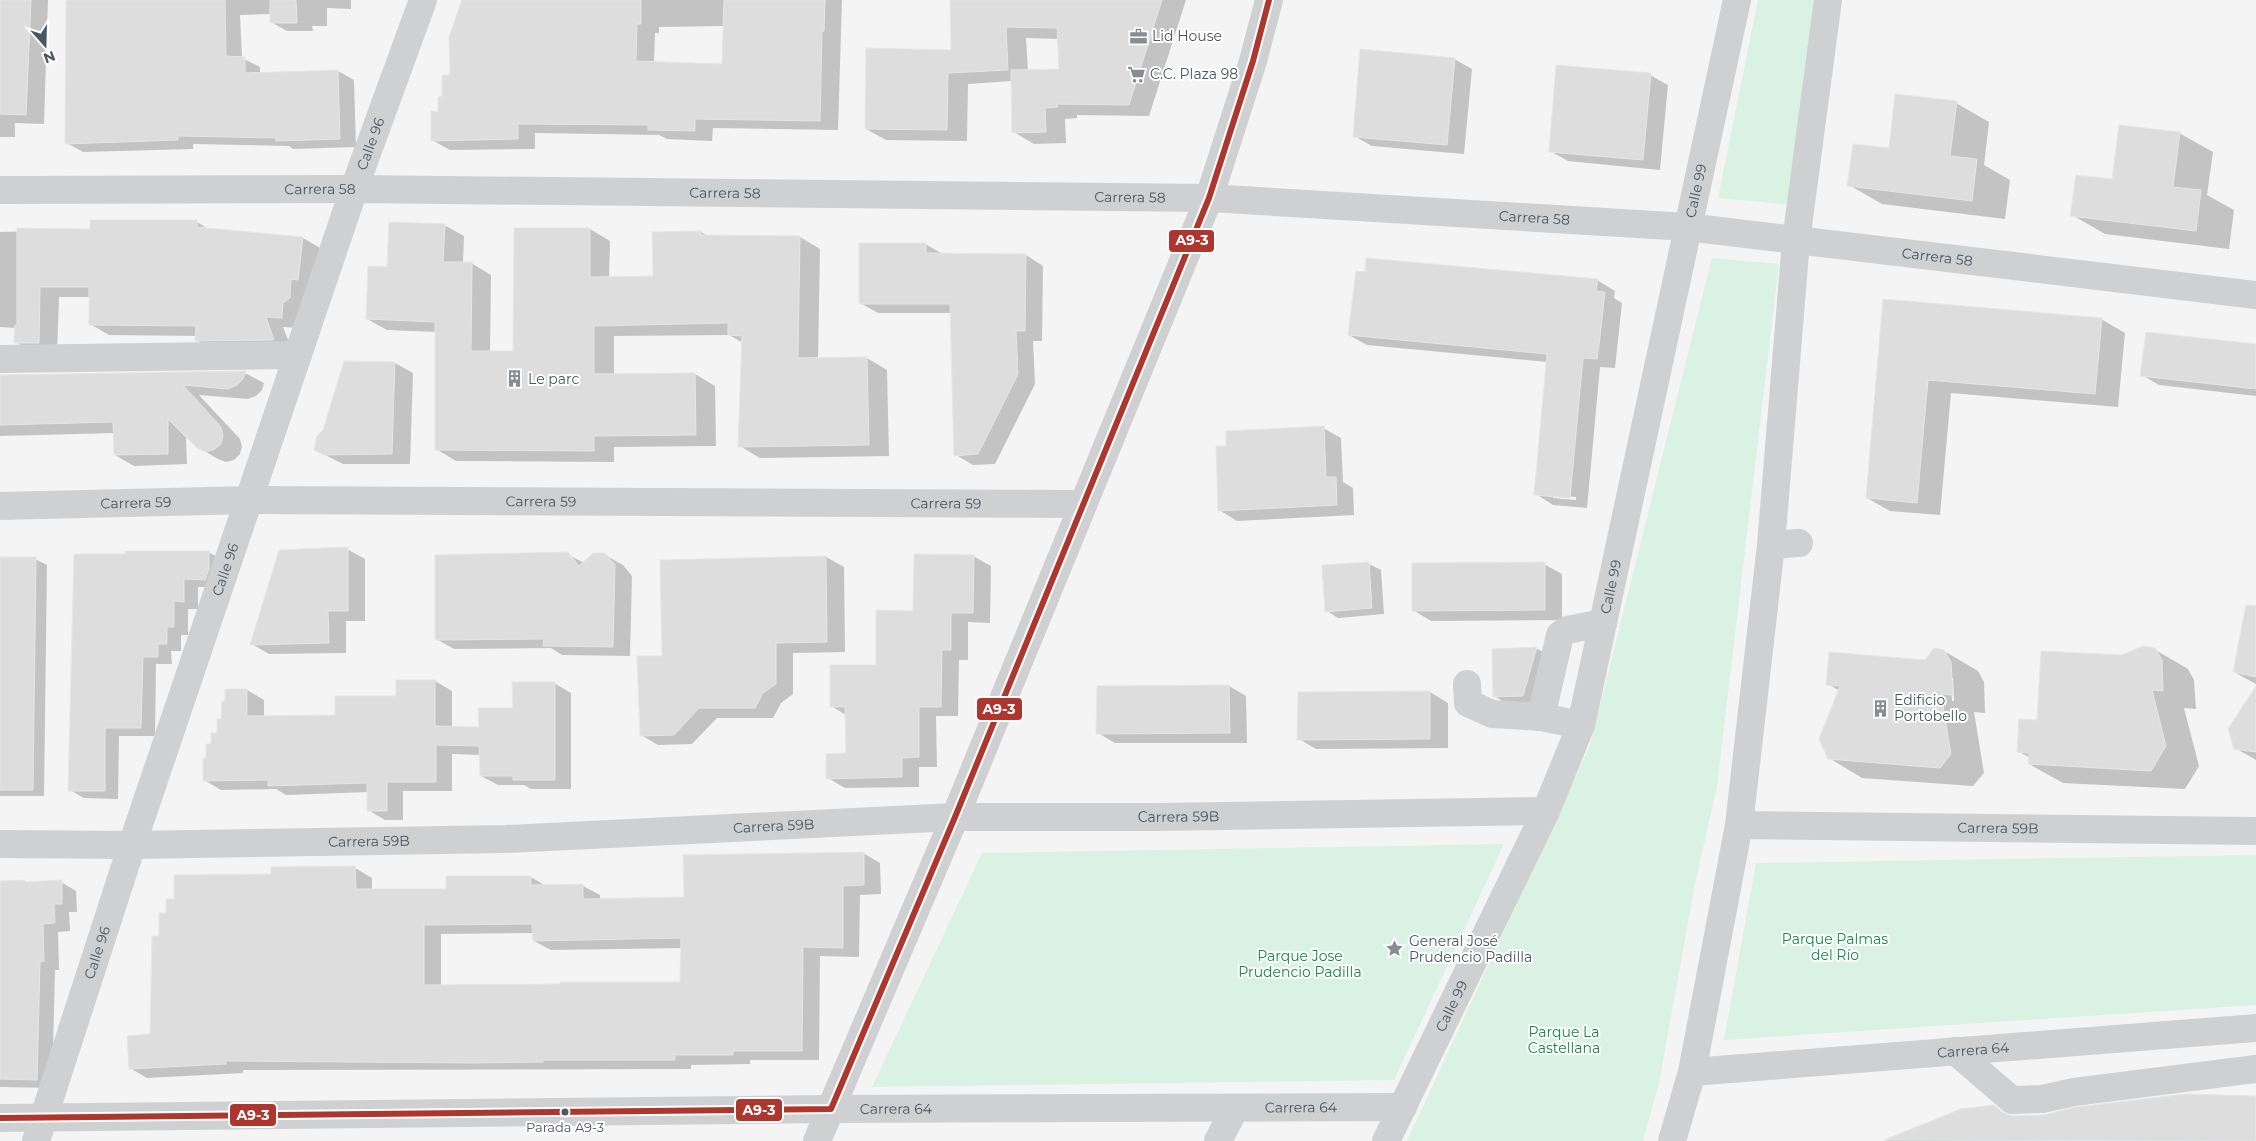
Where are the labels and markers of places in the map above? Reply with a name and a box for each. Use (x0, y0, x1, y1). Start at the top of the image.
office icon: Lid House (1128, 26, 1148, 46)
place label: Lid House (1152, 27, 1222, 45)
supermarket icon: C.C. Plaza 98 (1126, 64, 1146, 84)
place label: C.C. Plaza 98 (1150, 65, 1238, 83)
building icon: Le parc (504, 369, 524, 389)
place label: Le parc (528, 370, 579, 388)
place label: Edificio Portobello (1894, 691, 1967, 725)
building icon: Edificio Portobello (1870, 698, 1890, 718)
place label: General José Prudencio Padilla (1409, 932, 1532, 966)
place icon: General José Prudencio Padilla (1385, 939, 1405, 959)
marker: Parada A9-3 (560, 1107, 570, 1117)
place label: Parada A9-3 (526, 1119, 604, 1135)

